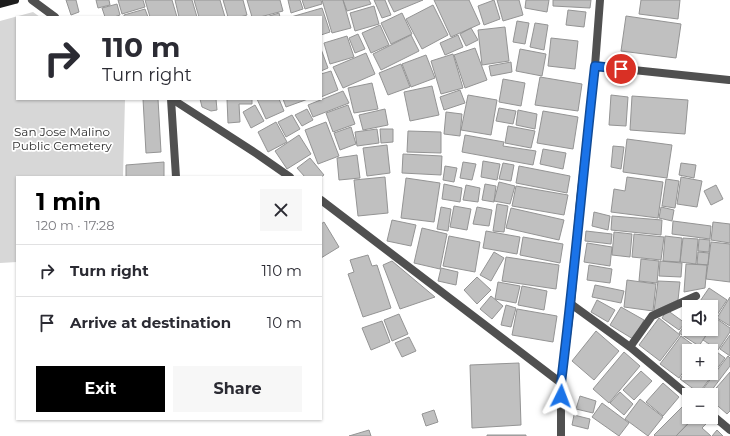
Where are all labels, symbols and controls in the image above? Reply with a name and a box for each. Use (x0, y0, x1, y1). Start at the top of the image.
text: 110 m (102, 30, 180, 64)
icon: right (36, 32, 88, 84)
pin (604, 52, 638, 86)
icon: arrive (610, 58, 632, 80)
text: Turn right (102, 64, 192, 86)
park label: San Jose Malino Public Cemetery (12, 124, 112, 153)
text: 1 min (36, 187, 101, 216)
button: close (260, 189, 302, 231)
text: 120 m · 17:28 (36, 217, 114, 233)
icon: right (36, 260, 58, 282)
text: Turn right (70, 261, 149, 280)
text: 110 m (261, 261, 302, 280)
map controls (682, 300, 718, 424)
button: sound (682, 300, 718, 336)
icon: arrive (36, 312, 58, 334)
text: Arrive at destination (70, 313, 231, 332)
text: 10 m (267, 313, 302, 332)
button: + (682, 344, 718, 380)
button: Exit (36, 366, 165, 412)
button: Share (173, 366, 302, 412)
position arrow (540, 375, 582, 417)
button: − (682, 388, 718, 424)

